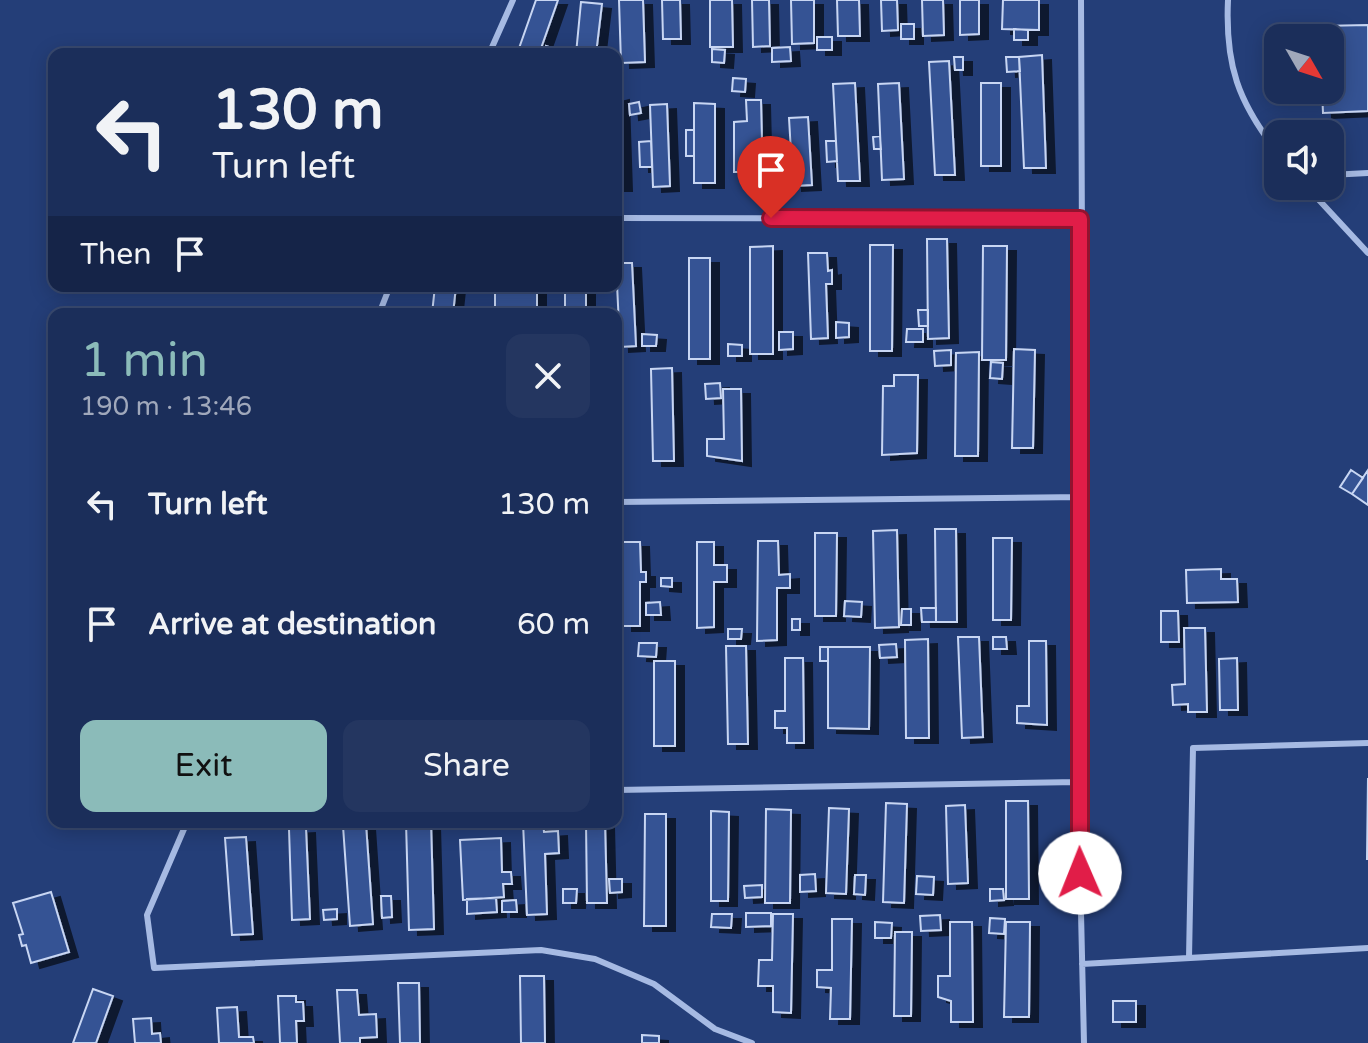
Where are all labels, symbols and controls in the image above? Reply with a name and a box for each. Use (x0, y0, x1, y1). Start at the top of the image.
north arrow (1264, 24, 1344, 104)
map controls (1264, 24, 1344, 200)
text: 130 m (212, 77, 383, 144)
icon: left (80, 80, 184, 184)
button: sound (1264, 120, 1344, 200)
pin (737, 136, 805, 218)
text: Turn left (212, 145, 355, 188)
icon: arrive (749, 148, 793, 192)
icon: arrive (168, 232, 212, 276)
text: Then (80, 236, 152, 273)
text: 1 min (80, 332, 208, 390)
button: close (506, 334, 590, 418)
text: 190 m · 13:46 (80, 391, 252, 422)
icon: left (80, 482, 124, 526)
text: Turn left (148, 486, 267, 523)
text: 130 m (498, 486, 590, 523)
icon: arrive (80, 602, 124, 646)
text: Arrive at destination (148, 606, 436, 643)
text: 60 m (517, 606, 590, 643)
button: Exit (80, 720, 327, 812)
button: Share (343, 720, 590, 812)
position arrow (1038, 831, 1122, 915)

